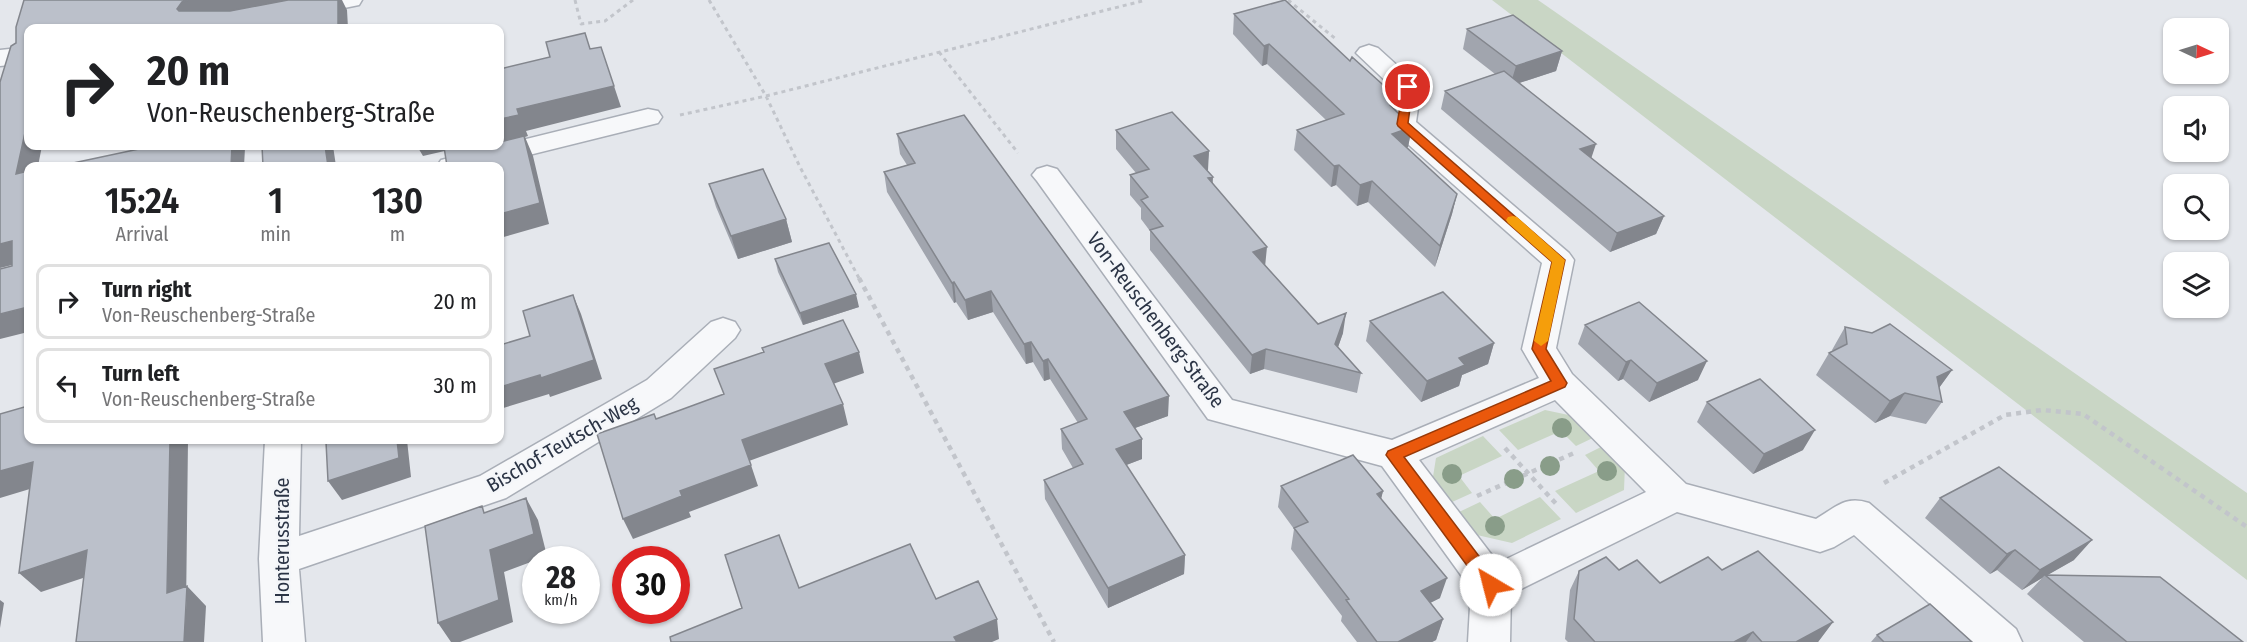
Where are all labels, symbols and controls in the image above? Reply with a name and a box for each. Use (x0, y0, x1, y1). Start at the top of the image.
north arrow (2163, 18, 2229, 84)
map controls (2163, 18, 2229, 318)
text: 20 m (147, 46, 230, 96)
icon: right (48, 48, 126, 126)
pin (1382, 61, 1433, 112)
icon: arrive (1391, 70, 1424, 103)
button: sound (2163, 96, 2229, 162)
text: Von-Reuschenberg-Straße (147, 97, 435, 129)
button: search (2163, 174, 2229, 240)
text: 15:24 (105, 179, 179, 223)
text: 1 (268, 179, 283, 223)
text: 130 (372, 179, 423, 223)
text: Arrival (116, 222, 169, 246)
text: min (260, 222, 291, 246)
text: m (390, 222, 405, 246)
street label: Von-Reuschenberg-Straße (1082, 228, 1230, 412)
button: layers (2163, 252, 2229, 318)
text: Turn right (102, 276, 191, 303)
icon: right (51, 285, 84, 318)
text: 20 m (434, 288, 477, 315)
text: Von-Reuschenberg-Straße (102, 303, 315, 327)
text: Turn left (102, 360, 180, 387)
icon: left (51, 369, 84, 402)
text: 30 m (434, 372, 477, 399)
text: Von-Reuschenberg-Straße (102, 387, 315, 411)
street label: Bischof-Teutsch-Weg (482, 391, 642, 497)
street label: Honterusstraße (270, 478, 294, 604)
speed limit sign: 30 (612, 546, 690, 624)
position arrow (1459, 553, 1523, 617)
text: 28 (546, 560, 576, 596)
text: km/h (544, 591, 578, 609)

